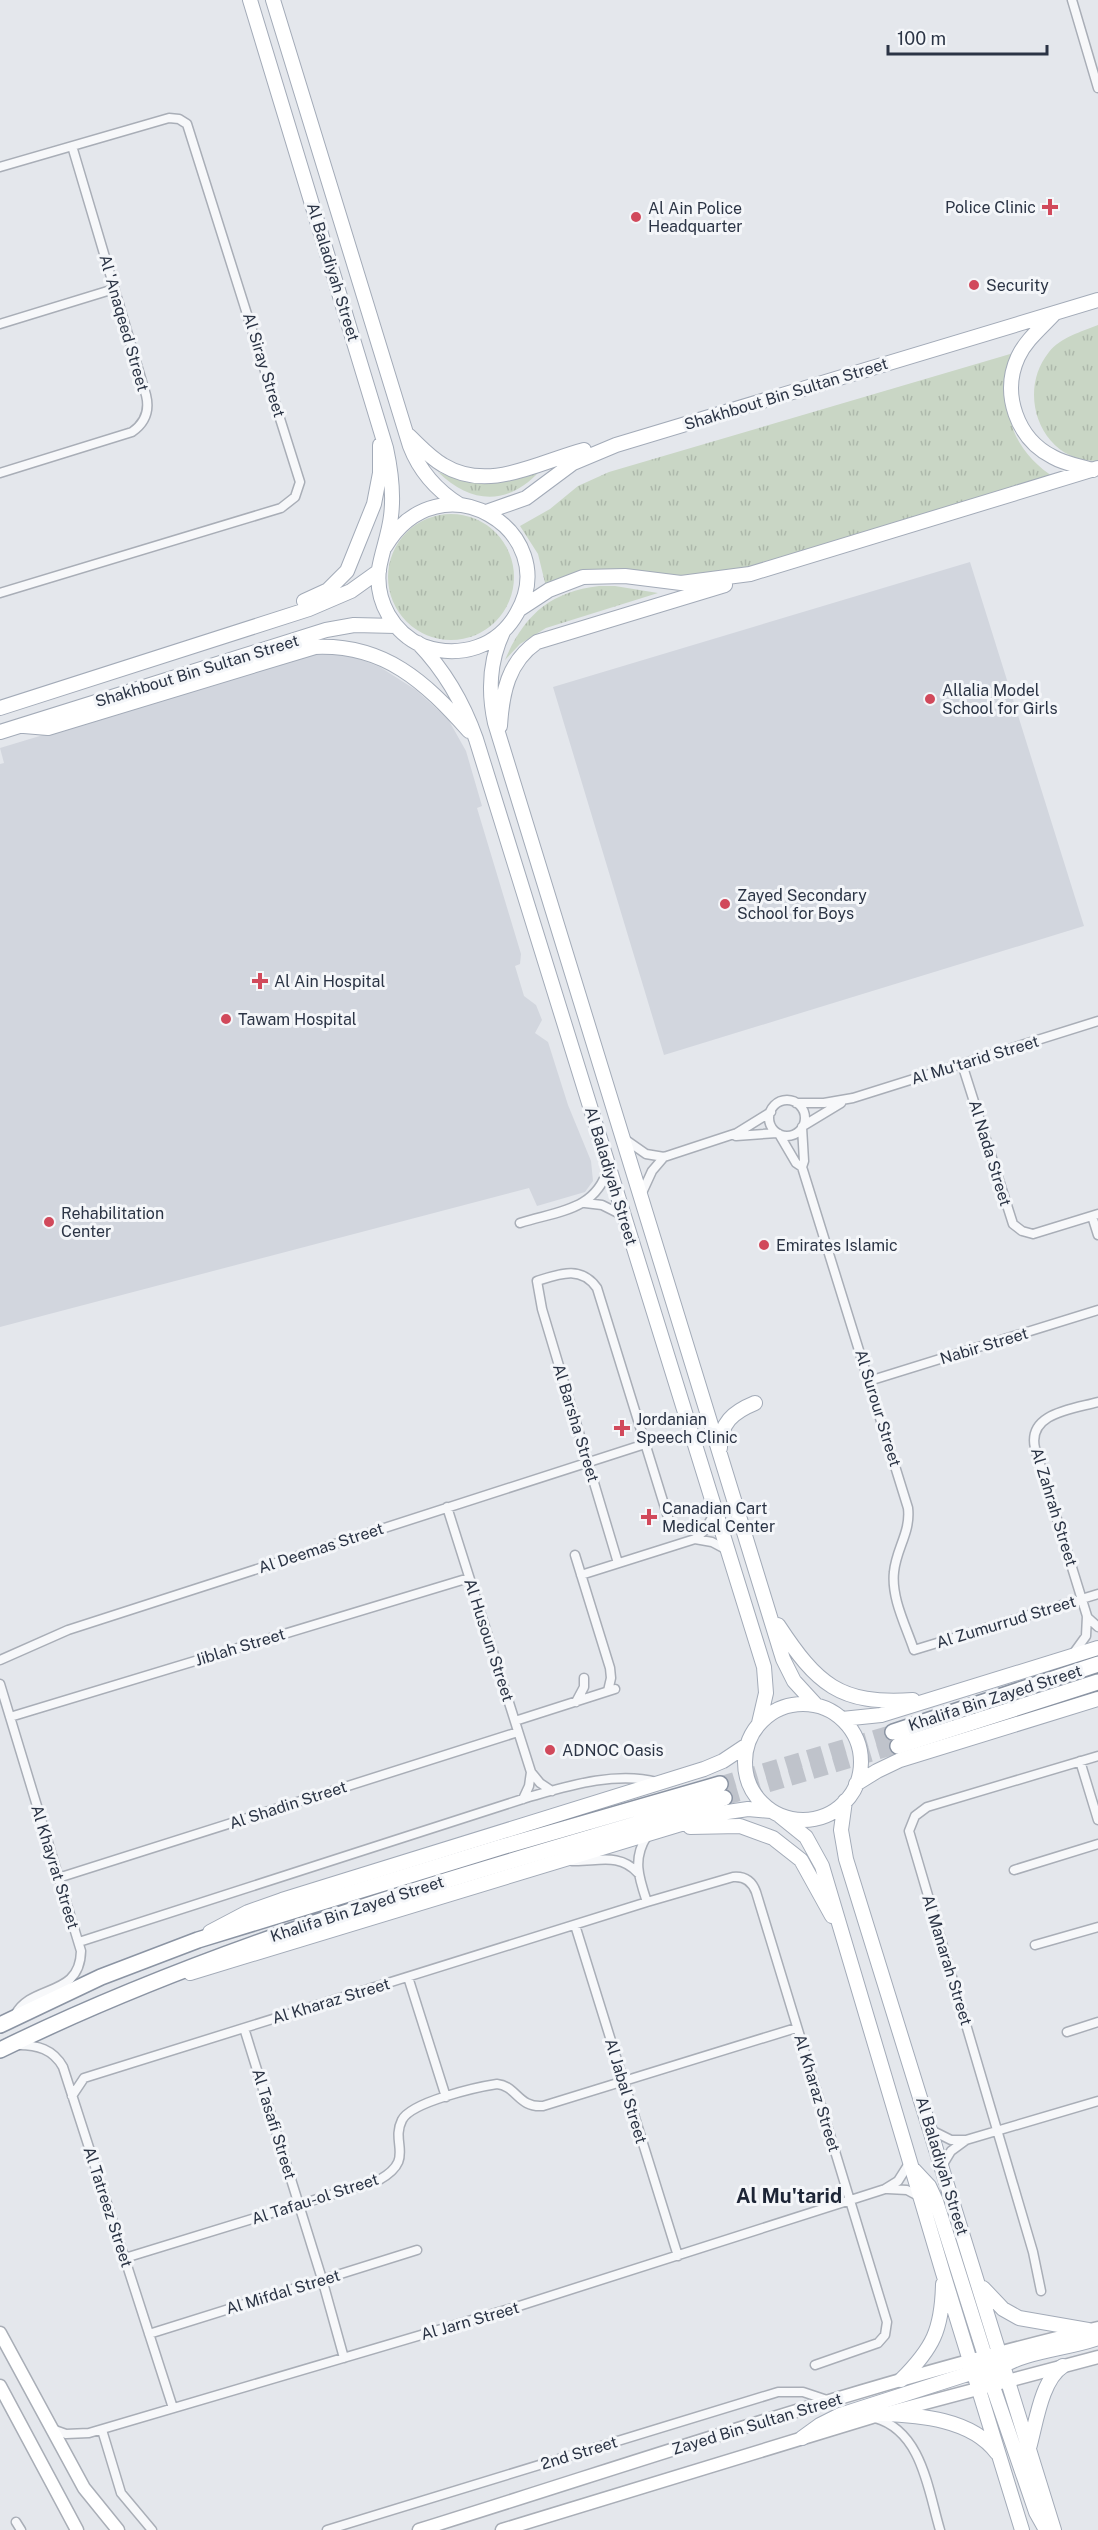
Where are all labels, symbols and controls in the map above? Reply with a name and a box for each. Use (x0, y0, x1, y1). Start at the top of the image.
scale bar (888, 18, 1047, 56)
text: 100 m (897, 28, 946, 49)
place label: Police Clinic (945, 198, 1036, 217)
marker: Police Clinic (1041, 198, 1059, 216)
place label: Al Ain Police Headquarter (648, 199, 743, 236)
street label: Al Baladiyah Street (303, 200, 363, 344)
marker: Al Ain Police Headquarter (629, 210, 643, 224)
street label: Al 'Anaqeed Street (95, 252, 153, 394)
place label: Security (986, 276, 1049, 295)
marker: Security (967, 278, 981, 292)
street label: Al Siray Street (239, 310, 289, 420)
street label: Shakhbout Bin Sultan Street (682, 354, 890, 434)
street label: Shakhbout Bin Sultan Street (93, 631, 301, 711)
place label: Allalia Model School for Girls (942, 681, 1058, 718)
marker: Allalia Model School for Girls (923, 692, 937, 706)
place label: Zayed Secondary School for Boys (737, 886, 867, 923)
marker: Zayed Secondary School for Boys (718, 897, 732, 911)
marker: Al Ain Hospital (251, 972, 269, 990)
place label: Al Ain Hospital (274, 972, 385, 991)
place label: Tawam Hospital (238, 1010, 357, 1029)
marker: Tawam Hospital (219, 1012, 233, 1026)
street label: Al Mu'tarid Street (909, 1032, 1041, 1088)
street label: Al Nada Street (965, 1098, 1015, 1208)
street label: Al Baladiyah Street (581, 1104, 641, 1248)
place label: Rehabilitation Center (61, 1204, 164, 1241)
marker: Rehabilitation Center (42, 1215, 56, 1229)
place label: Emirates Islamic (776, 1236, 898, 1255)
marker: Emirates Islamic (757, 1238, 771, 1252)
street label: Nabir Street (938, 1324, 1030, 1368)
street label: Al Surour Street (851, 1347, 905, 1469)
street label: Al Barsha Street (549, 1362, 603, 1484)
place label: Jordanian Speech Clinic (636, 1410, 738, 1447)
marker: Jordanian Speech Clinic (613, 1419, 631, 1437)
street label: Al Zahrah Street (1027, 1445, 1081, 1569)
place label: Canadian Cart Medical Center (662, 1499, 775, 1536)
marker: Canadian Cart Medical Center (640, 1508, 658, 1526)
street label: Al Deemas Street (256, 1519, 386, 1577)
street label: Al Husoun Street (460, 1576, 518, 1704)
street label: Al Zumurrud Street (934, 1592, 1078, 1652)
street label: Jiblah Street (193, 1624, 287, 1670)
street label: Khalifa Bin Zayed Street (906, 1661, 1084, 1735)
place label: ADNOC Oasis (562, 1741, 664, 1760)
marker: ADNOC Oasis (543, 1743, 557, 1757)
street label: Al Shadin Street (227, 1777, 349, 1833)
street label: Al Khayrat Street (27, 1803, 83, 1931)
street label: Khalifa Bin Zayed Street (268, 1872, 446, 1946)
street label: Al Manarah Street (918, 1892, 976, 2028)
street label: Al Kharaz Street (270, 1974, 392, 2028)
street label: Al Kharaz Street (790, 2032, 844, 2154)
street label: Al Jabal Street (601, 2036, 651, 2146)
street label: Al Tasafi Street (248, 2066, 300, 2182)
street label: Al Baladiyah Street (912, 2094, 972, 2238)
street label: Al Tatreez Street (80, 2144, 136, 2270)
street label: Al Tafau-ol Street (249, 2170, 381, 2228)
district label: Al Mu'tarid (736, 2184, 842, 2208)
street label: Al Mifdal Street (224, 2266, 342, 2318)
street label: Al Jarn Street (419, 2298, 521, 2344)
street label: Zayed Bin Sultan Street (670, 2389, 844, 2459)
street label: 2nd Street (538, 2432, 620, 2474)

